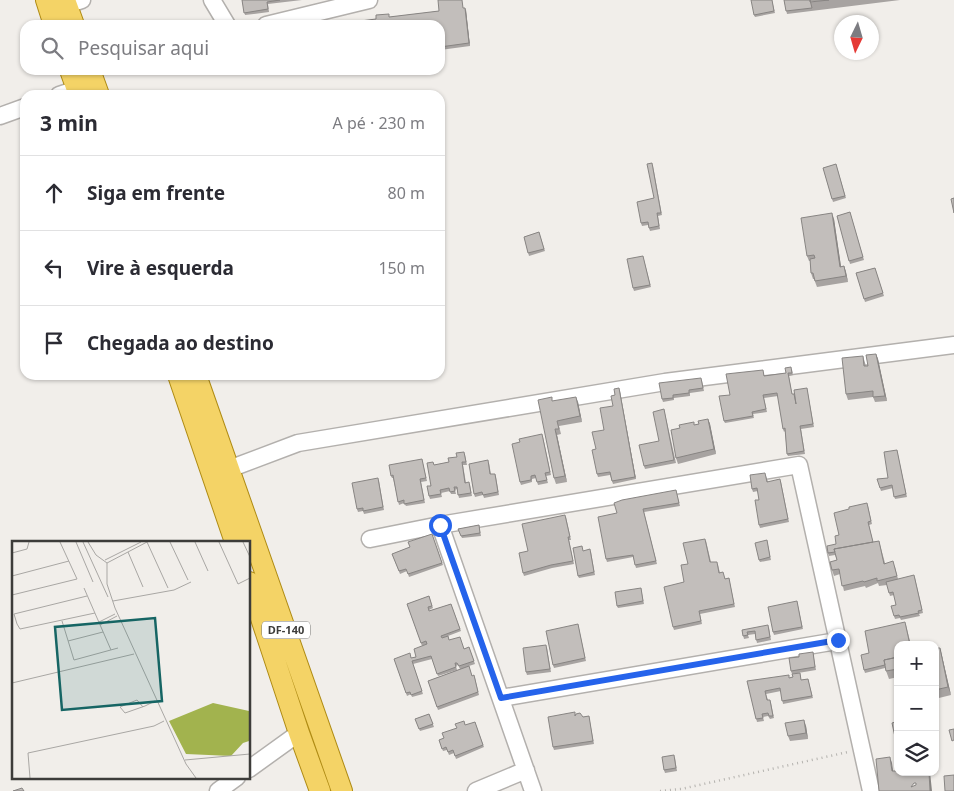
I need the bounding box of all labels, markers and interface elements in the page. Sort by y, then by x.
north arrow [834,15,879,60]
search box [20,20,445,75]
icon: search [38,34,66,62]
text: Pesquisar aqui [78,35,209,61]
text: 3 min [40,109,98,137]
text: A pé · 230 m [333,112,425,134]
icon: ahead [40,179,68,207]
text: Siga em frente [87,180,225,206]
text: 80 m [388,182,425,204]
icon: left [40,254,68,282]
text: Vire à esquerda [87,255,234,281]
text: 150 m [378,257,425,279]
icon: arrive [40,329,68,357]
text: Chegada ao destino [87,330,274,356]
route start [429,514,452,537]
inset map [12,541,250,778]
road number: DF-140 [262,622,310,638]
route end [827,629,850,652]
map controls [894,641,939,776]
button: + [894,641,939,686]
button: − [894,686,939,731]
button: layers [894,731,939,776]

